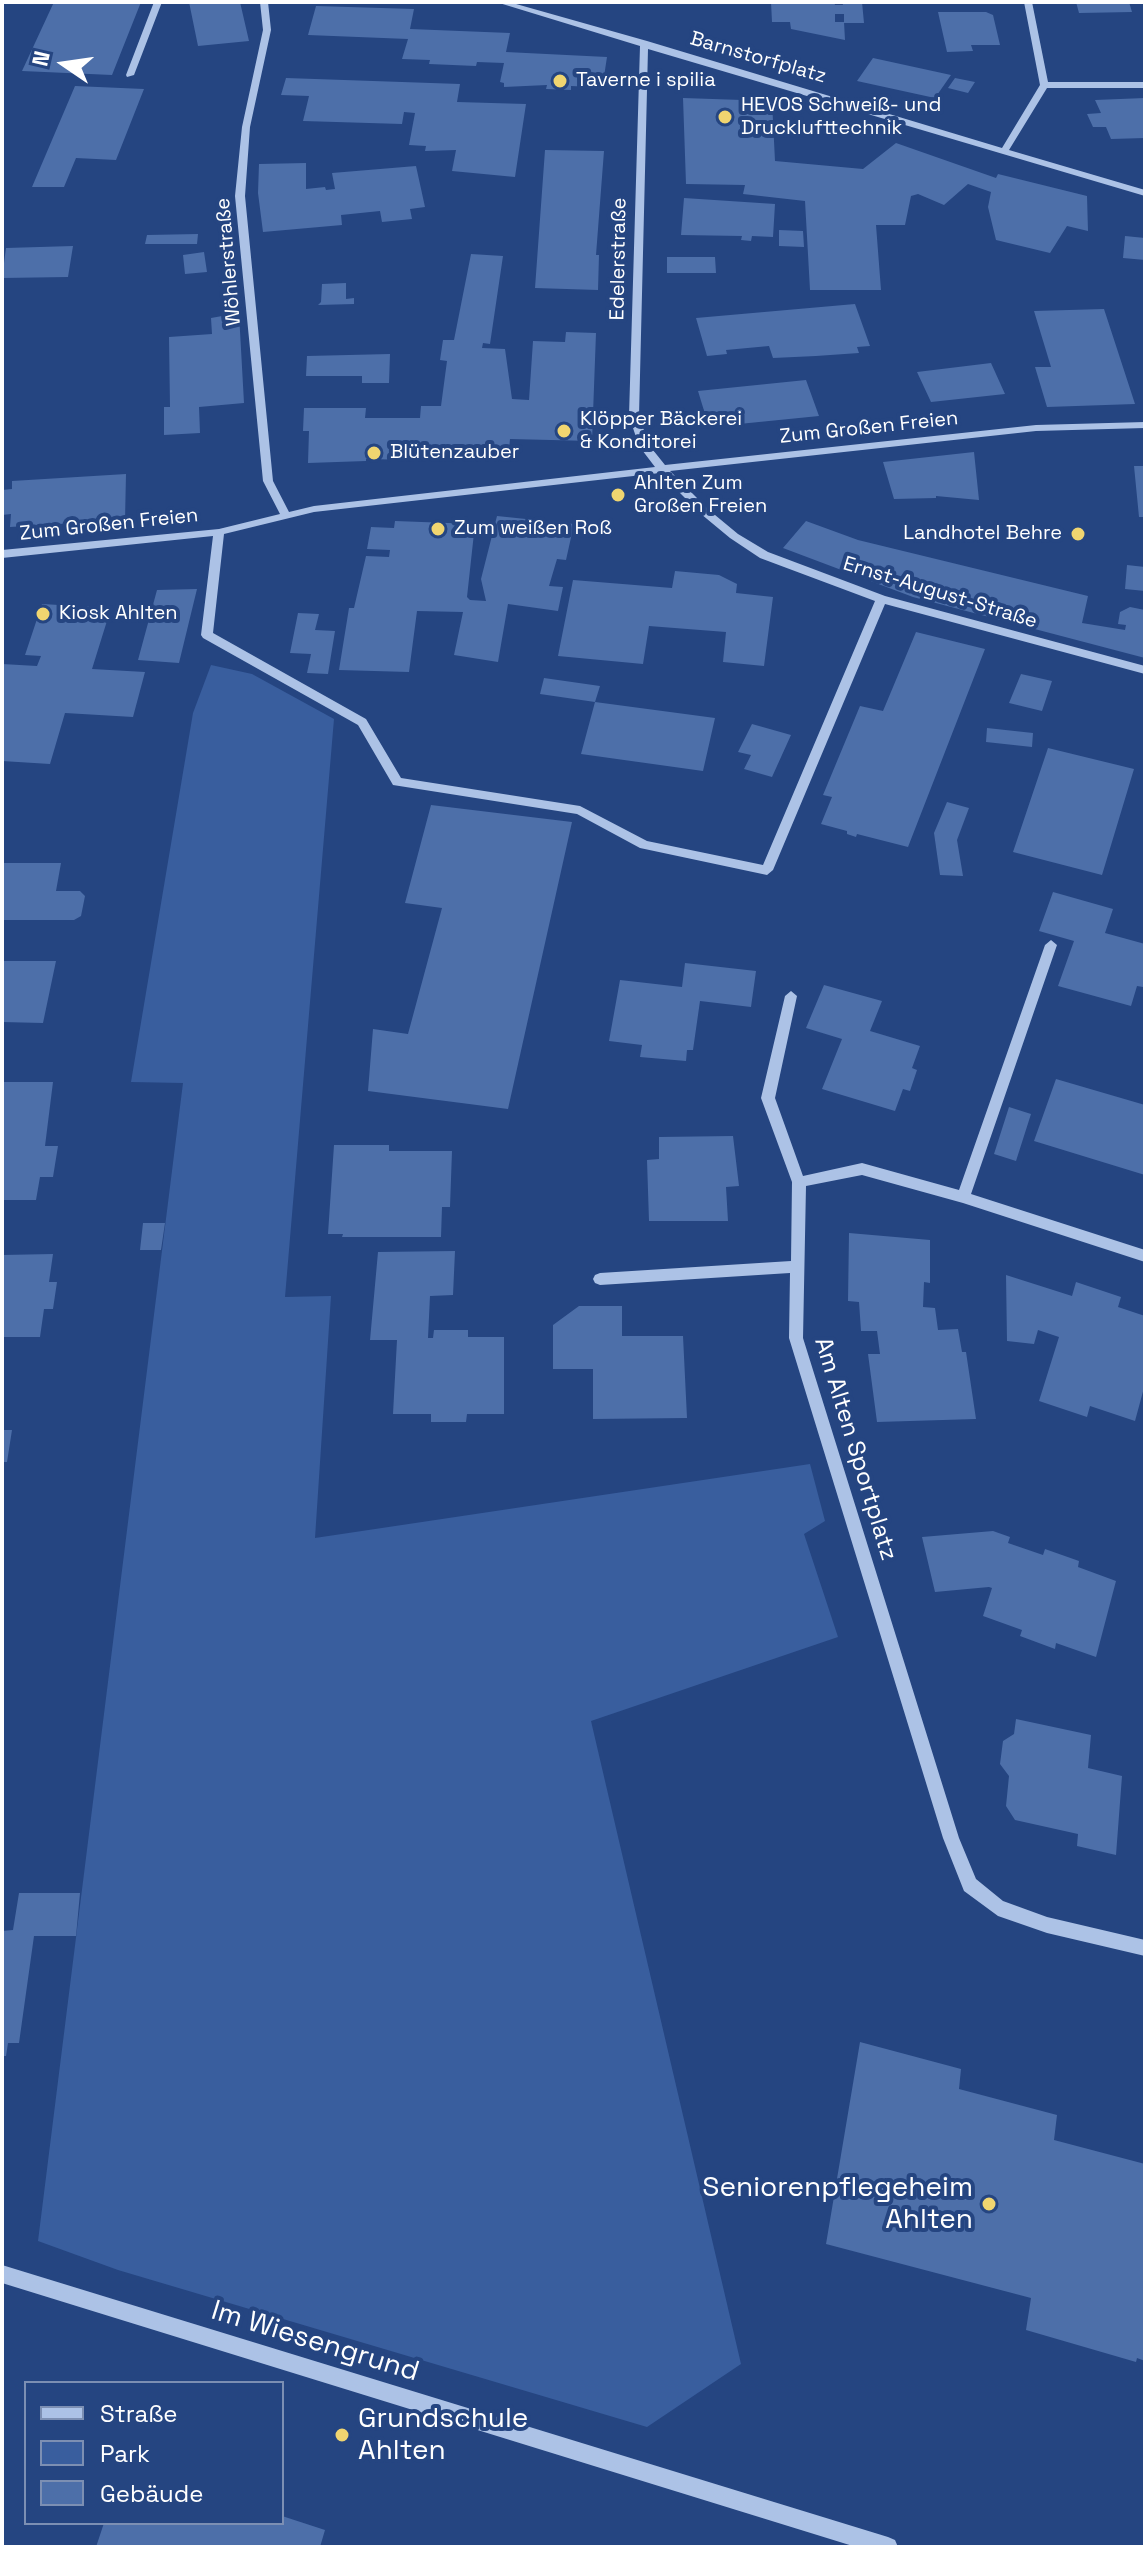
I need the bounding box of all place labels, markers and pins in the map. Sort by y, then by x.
place label: Taverne i spilia [576,69,716,93]
marker: Taverne i spilia [551,72,569,90]
place label: HEVOS Schweiß- und Drucklufttechnik [741,94,941,141]
marker: HEVOS Schweiß- und Drucklufttechnik [716,108,734,126]
place label: Klöpper Bäckerei & Konditorei [580,408,742,455]
marker: Klöpper Bäckerei & Konditorei [555,422,573,440]
place label: Blütenzauber [390,441,519,465]
marker: Blütenzauber [365,444,383,462]
place label: Ahlten Zum Großen Freien [634,472,767,519]
marker: Ahlten Zum Großen Freien [609,486,627,504]
place label: Zum weißen Roß [454,517,612,541]
marker: Zum weißen Roß [429,520,447,538]
place label: Landhotel Behre [903,522,1062,546]
marker: Landhotel Behre [1069,525,1087,543]
place label: Kiosk Ahlten [59,602,178,626]
marker: Kiosk Ahlten [34,605,52,623]
place label: Seniorenpflegeheim Ahlten [702,2171,973,2237]
marker: Seniorenpflegeheim Ahlten [980,2195,998,2213]
place label: Grundschule Ahlten [358,2402,528,2468]
marker: Grundschule Ahlten [333,2426,351,2444]

